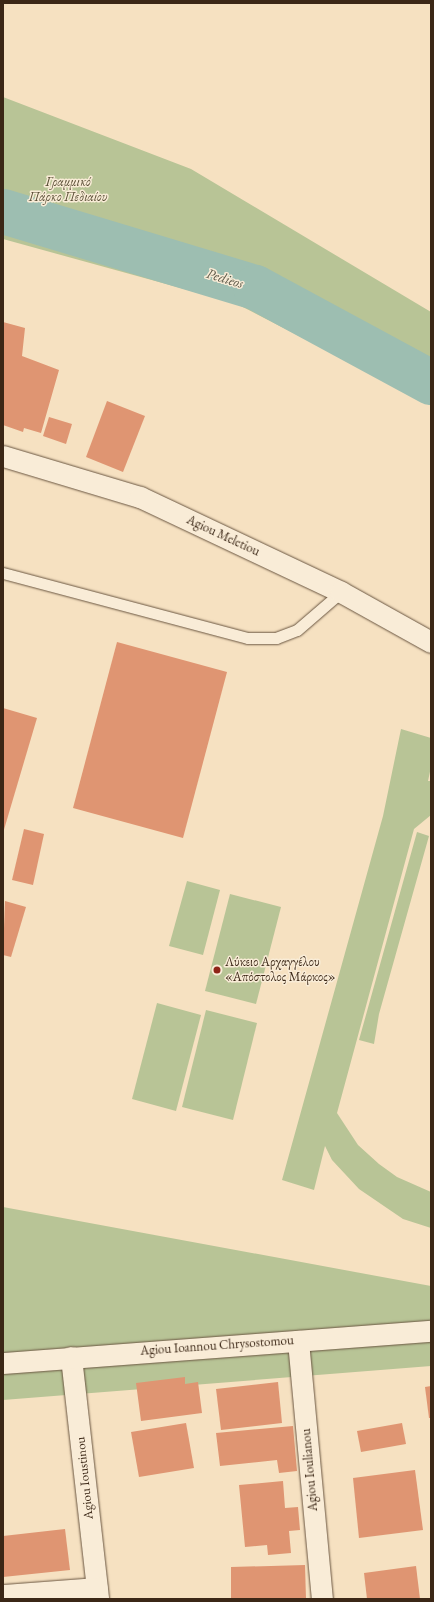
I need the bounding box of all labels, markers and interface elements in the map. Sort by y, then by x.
park label: Γραμμικό Πάρκο Πεδιαίου [29,175,107,206]
water label: Pedieos [205,264,245,292]
street label: Agiou Meletiou [184,512,262,560]
place label: Λύκειο Αρχαγγέλου «Απόστολος Μάρκος» [225,955,335,986]
marker: Λύκειο Αρχαγγέλου «Απόστολος Μάρκος» [212,965,222,975]
street label: Agiou Ioannou Chrysostomou [140,1333,294,1359]
street label: Agiou Ioulianou [299,1428,321,1512]
street label: Agiou Ioustinou [73,1436,97,1520]

